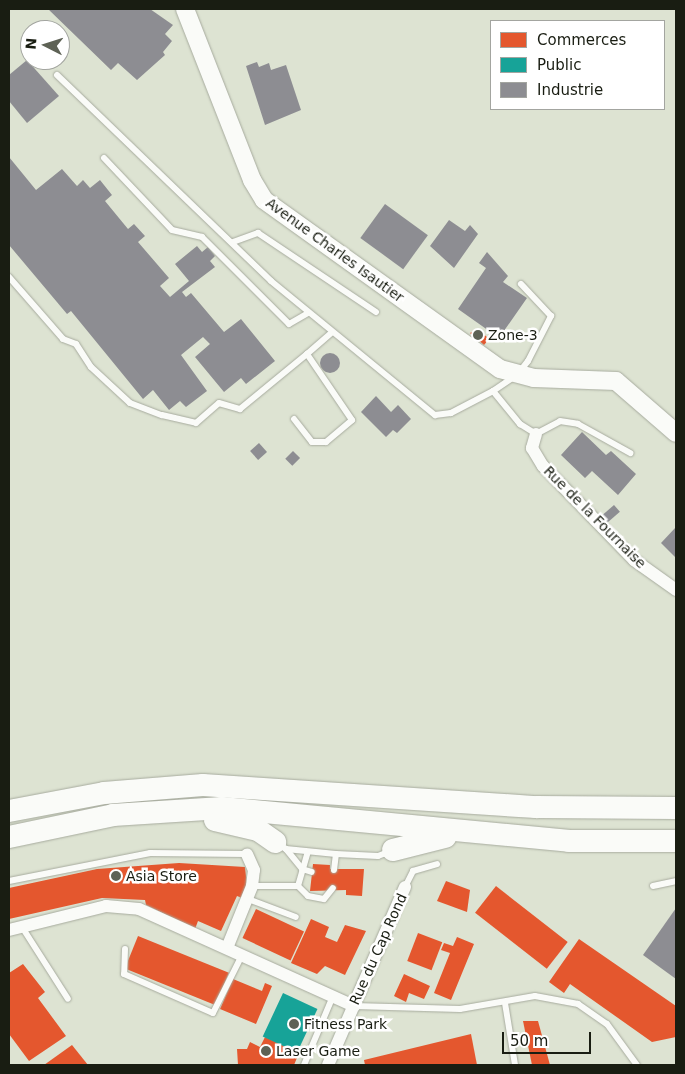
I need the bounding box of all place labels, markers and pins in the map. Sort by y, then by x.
place label: Zone-3 [488,327,538,343]
marker: Zone-3 [472,329,484,341]
place label: Asia Store [126,868,197,884]
marker: Asia Store [110,870,122,882]
place label: Fitness Park [304,1016,387,1032]
marker: Fitness Park [288,1018,300,1030]
place label: Laser Game [276,1043,360,1059]
marker: Laser Game [260,1045,272,1057]

